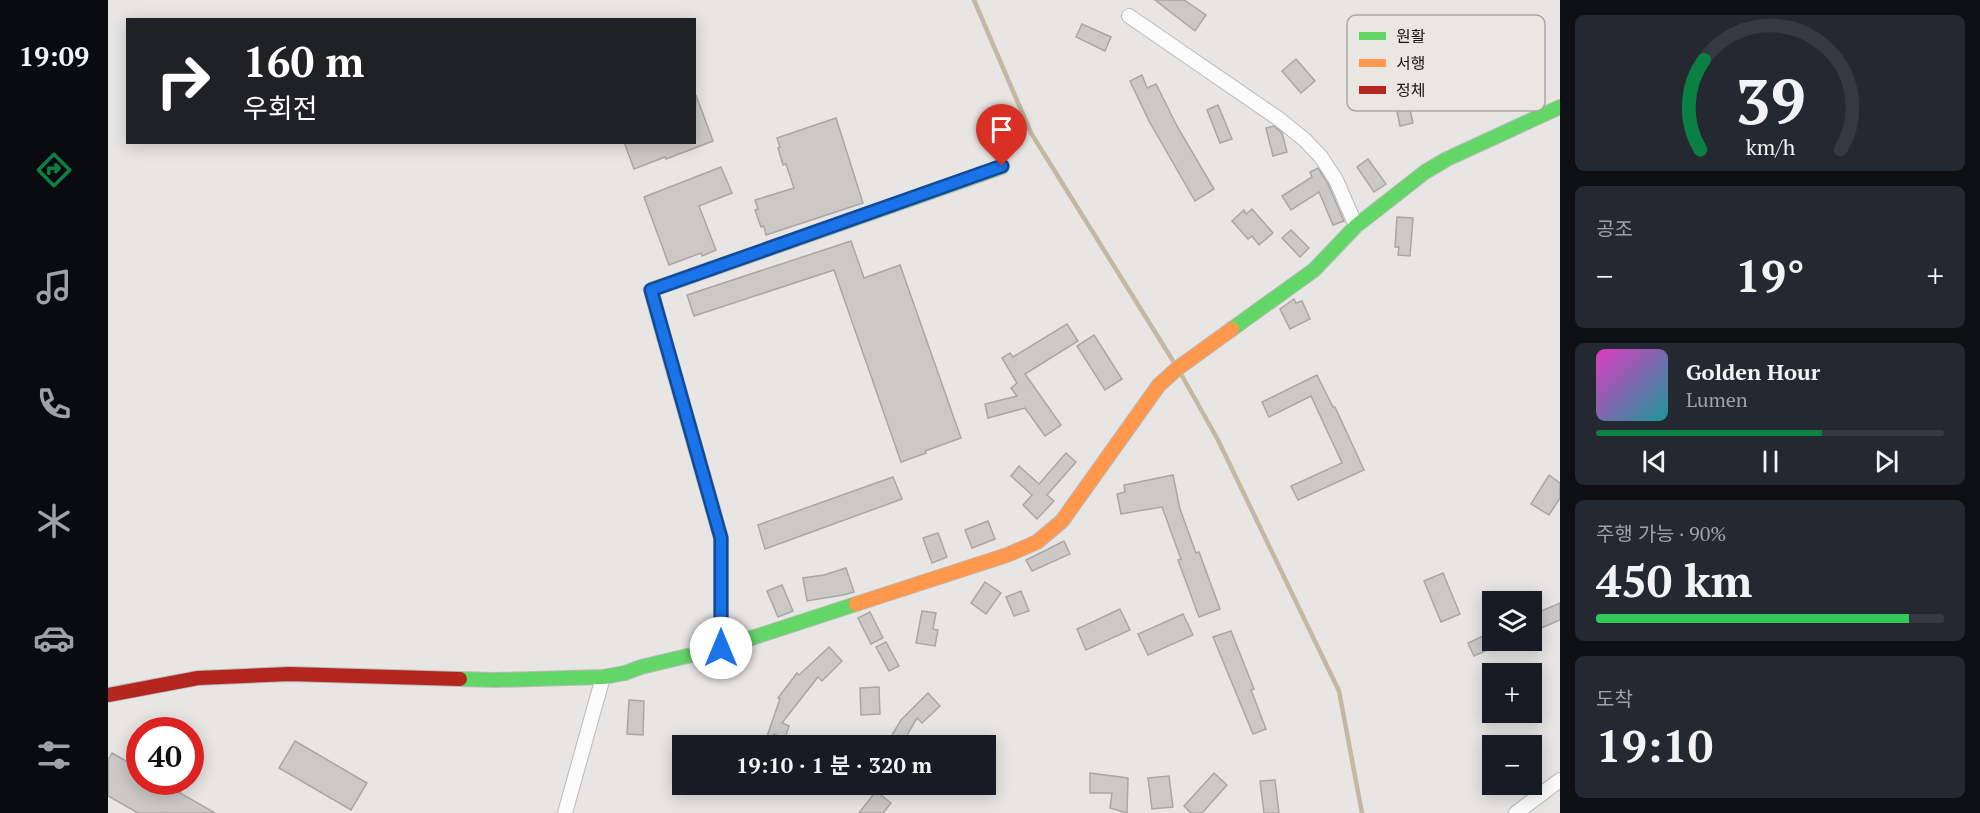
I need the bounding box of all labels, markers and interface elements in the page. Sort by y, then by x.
legend [1347,15,1545,111]
text: 원활 [1396,25,1426,47]
text: 160 m [243,33,364,89]
text: 19:09 [19,38,89,74]
icon: right [144,42,222,120]
text: 서행 [1396,52,1425,74]
text: 39 [1735,59,1805,142]
text: 정체 [1396,79,1425,101]
text: 우회전 [243,90,318,126]
pin [976,104,1027,166]
icon: arrive [985,113,1018,146]
text: km/h [1745,133,1795,161]
icon: directions [33,149,75,191]
text: 공조 [1596,215,1633,242]
text: 19° [1735,245,1805,305]
text: − [1596,254,1614,297]
text: + [1926,254,1944,297]
icon: music [33,266,75,308]
text: Golden Hour [1686,357,1820,386]
icon: phone [33,383,75,425]
text: Lumen [1686,386,1748,413]
icon: previous [1638,445,1671,478]
icon: pause [1754,445,1787,478]
icon: next [1870,445,1903,478]
icon: climate [33,500,75,542]
text: 주행 가능 · 90% [1596,520,1726,547]
text: 450 km [1596,550,1752,610]
map controls [1482,591,1542,795]
button: layers [1482,591,1542,651]
position arrow [689,616,753,680]
icon: car [33,617,75,659]
button: + [1482,663,1542,723]
text: 도착 [1596,685,1633,712]
text: 19:10 [1596,715,1713,775]
speed limit sign: 40 [126,717,204,795]
icon: filters [33,734,75,776]
button: − [1482,735,1542,795]
text: 19:10 · 1 분 · 320 m [736,750,932,779]

